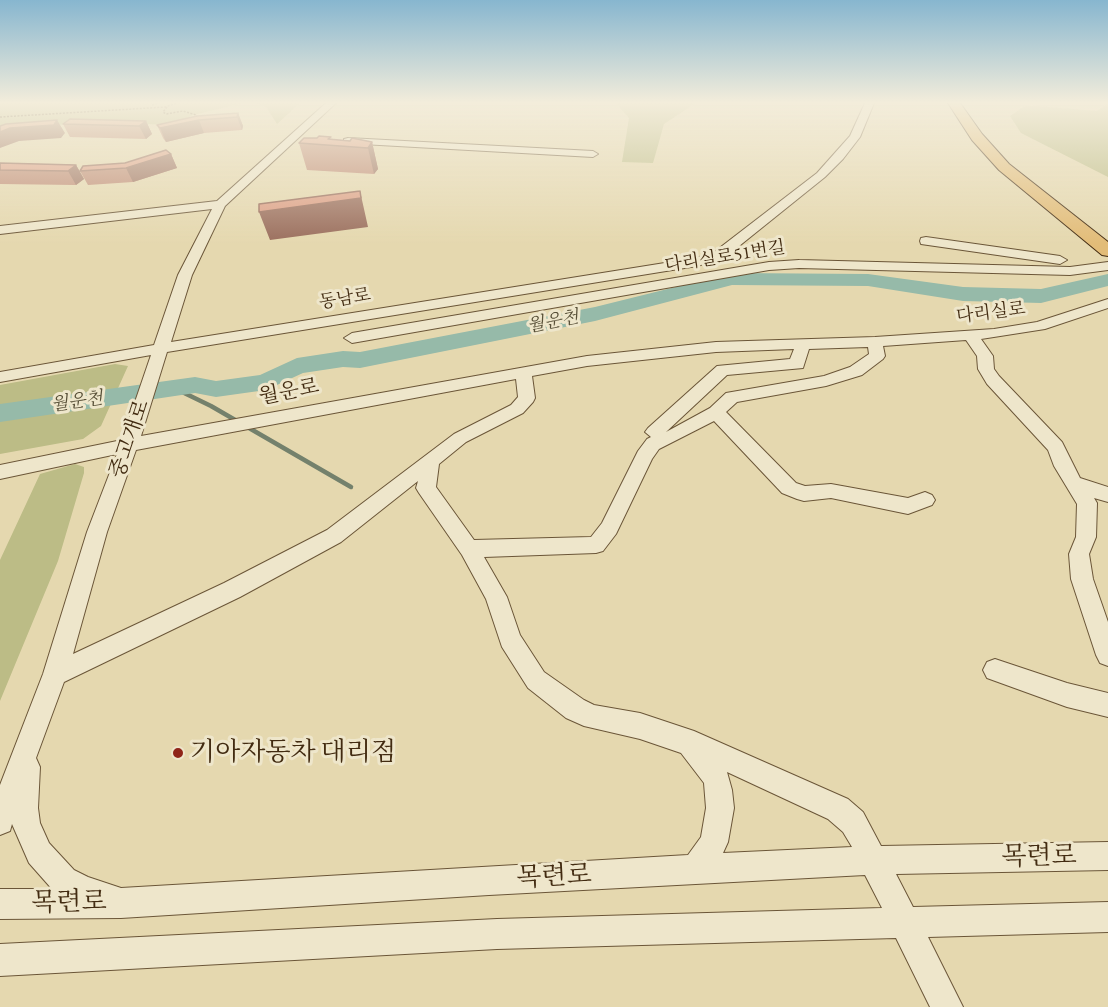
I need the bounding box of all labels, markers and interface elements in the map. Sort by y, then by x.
street label: 다리실로51번길 [663,237,787,277]
street label: 동남로 [318,284,372,314]
street label: 다리실로 [955,298,1027,328]
water label: 월운천 [525,306,581,338]
street label: 월운로 [257,374,321,410]
water label: 월운천 [50,388,104,416]
street label: 중고개로 [105,397,155,481]
place label: 기아자동차 대리점 [190,737,396,769]
marker: 기아자동차 대리점 [171,746,185,760]
street label: 목련로 [1001,841,1077,873]
street label: 목련로 [516,859,592,895]
street label: 목련로 [31,887,107,919]

